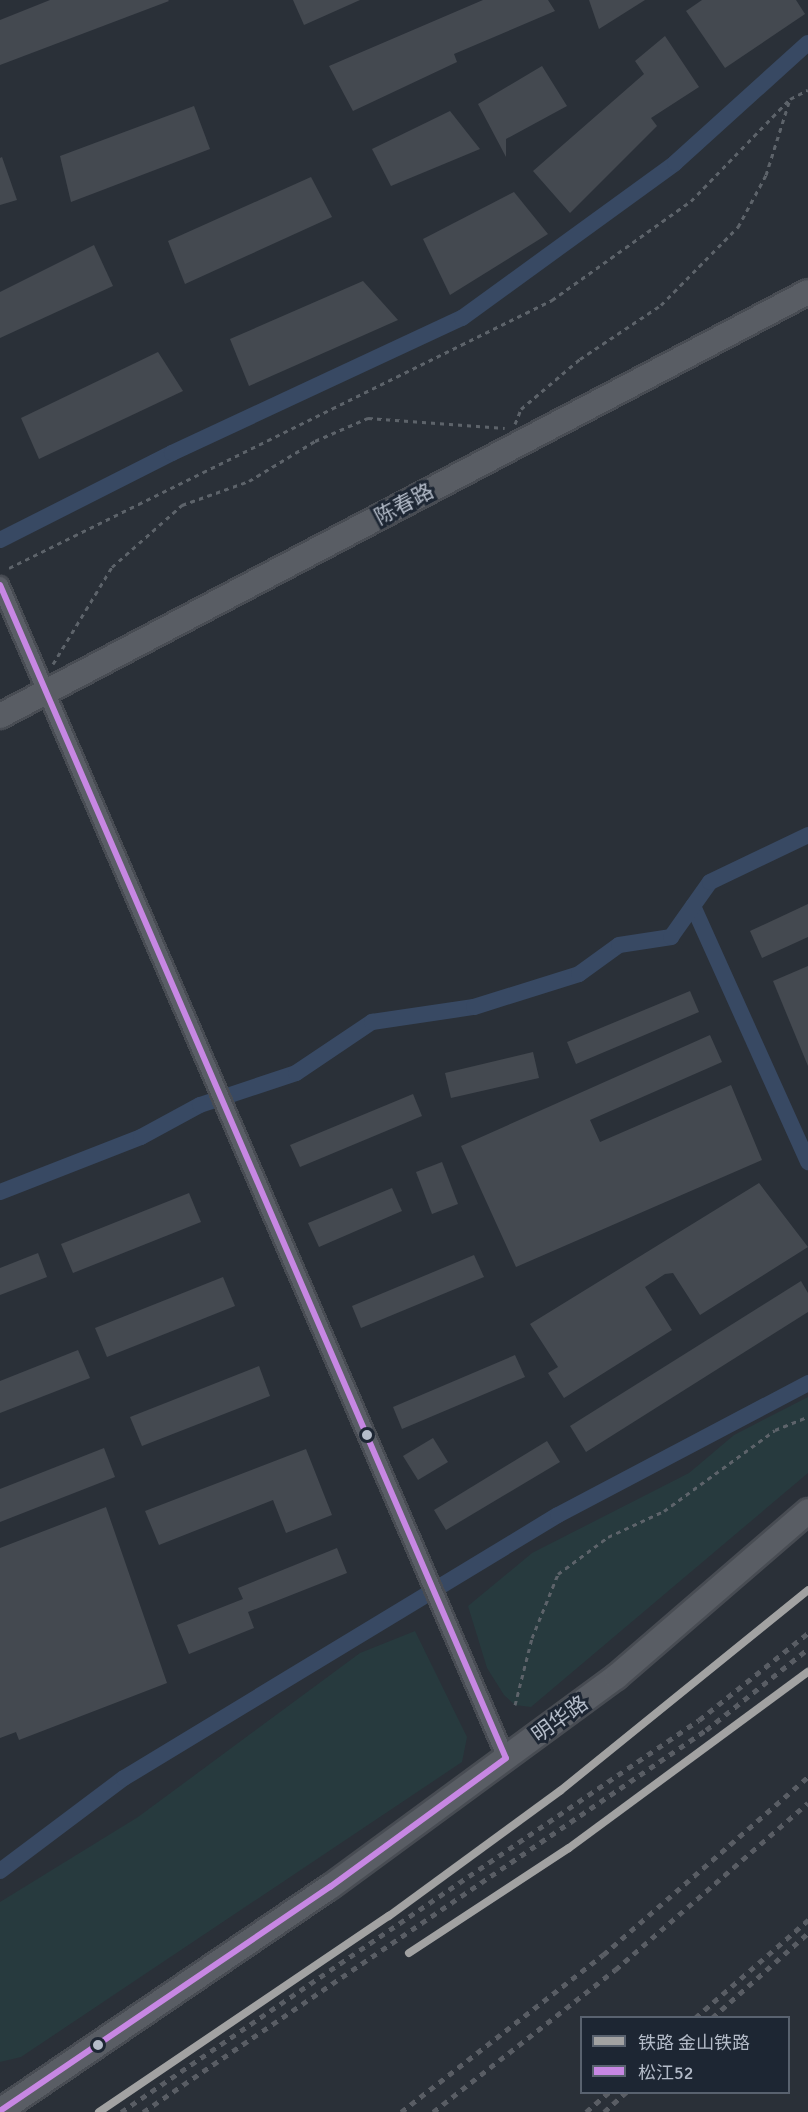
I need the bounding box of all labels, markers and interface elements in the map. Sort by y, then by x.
street label: 陈春路 [370,478,438,530]
unlabelled marker [361,1429,373,1441]
street label: 明华路 [527,1690,593,1748]
legend [580,2016,790,2094]
text: 铁路 金山铁路 [638,2032,750,2054]
unlabelled marker [92,2039,104,2051]
text: 松江52 [638,2062,693,2084]

